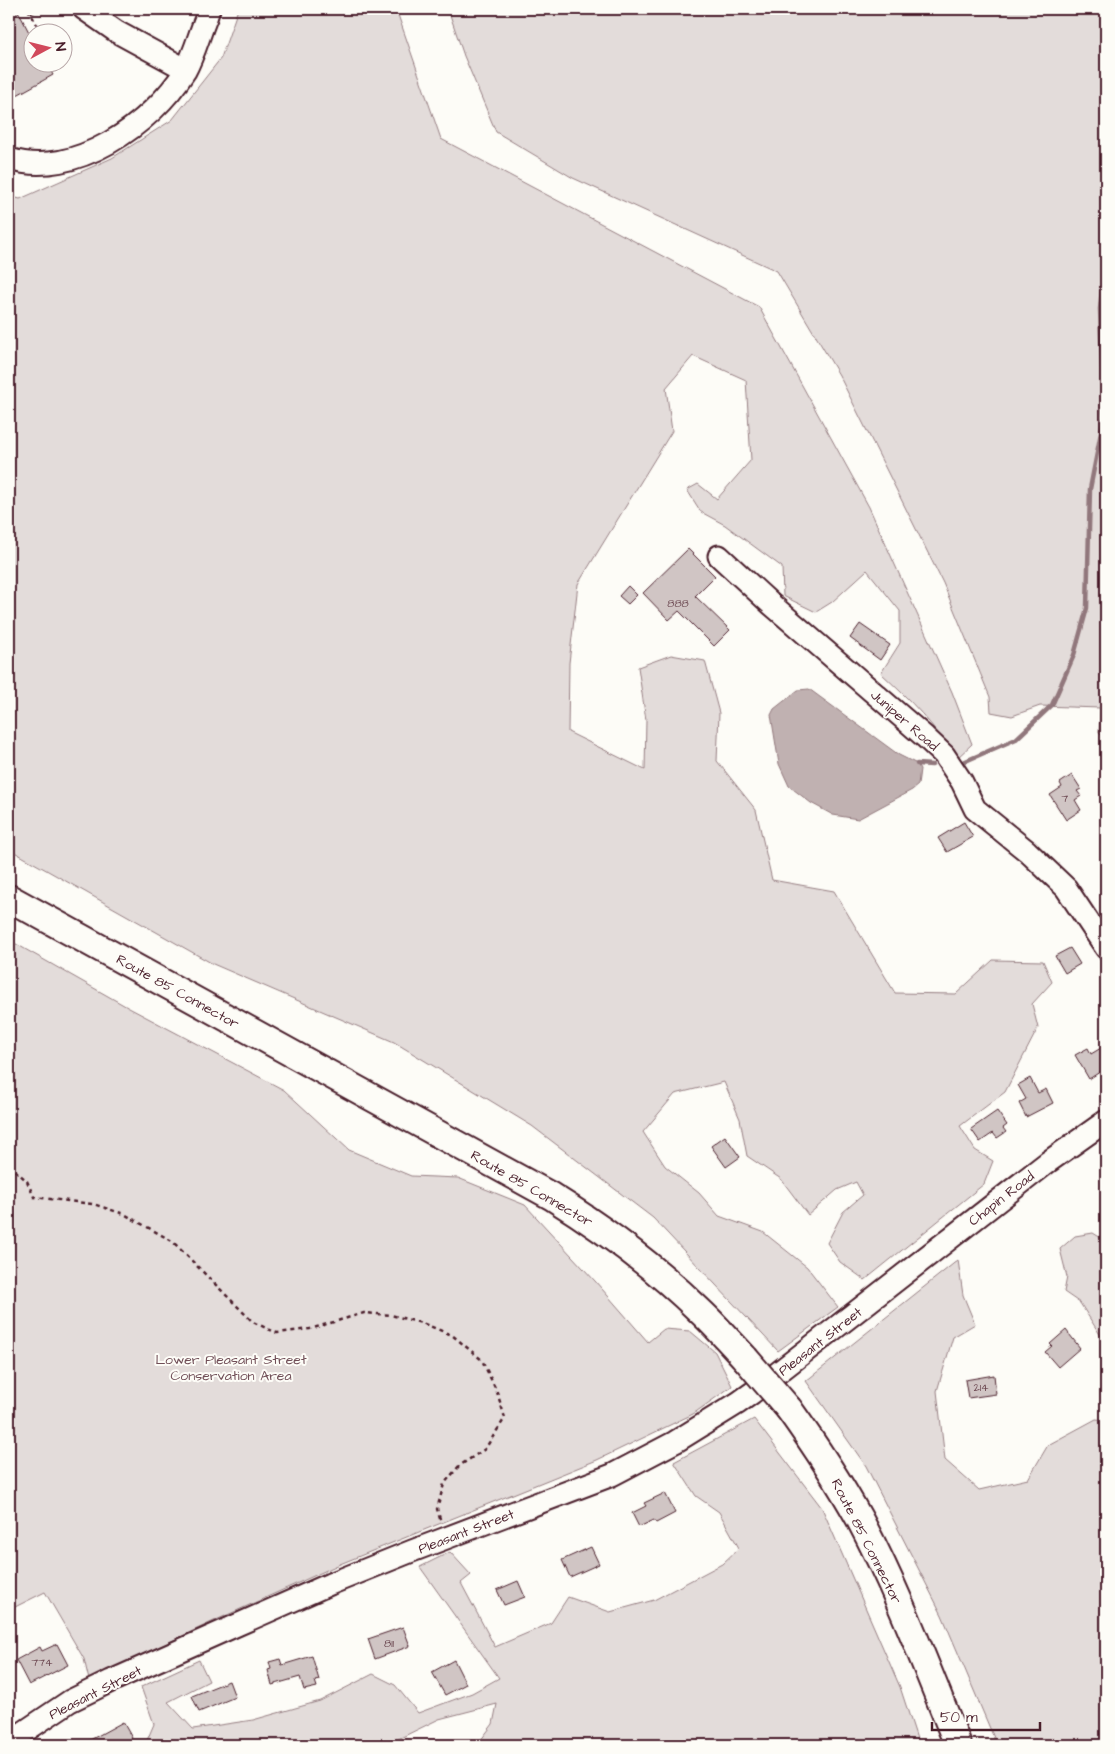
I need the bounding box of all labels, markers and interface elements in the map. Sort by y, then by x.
north arrow [22,22,72,72]
text: N [49,41,70,52]
house number: 888 [667,596,689,611]
street label: Juniper Road [866,685,943,756]
house number: 7 [1062,791,1069,806]
street label: Route 85 Connector [112,950,243,1034]
street label: Route 85 Connector [467,1146,596,1232]
street label: Chapin Road [964,1167,1039,1231]
street label: Pleasant Street [774,1302,867,1381]
park label: Lower Pleasant Street Conservation Area [155,1350,307,1386]
house number: 214 [973,1380,989,1395]
street label: Route 85 Connector [826,1475,906,1608]
street label: Pleasant Street [415,1504,518,1559]
house number: 811 [384,1636,395,1651]
house number: 774 [31,1655,53,1670]
street label: Pleasant Street [46,1661,145,1725]
scale bar [932,1699,1040,1731]
text: 50 m [940,1707,978,1728]

